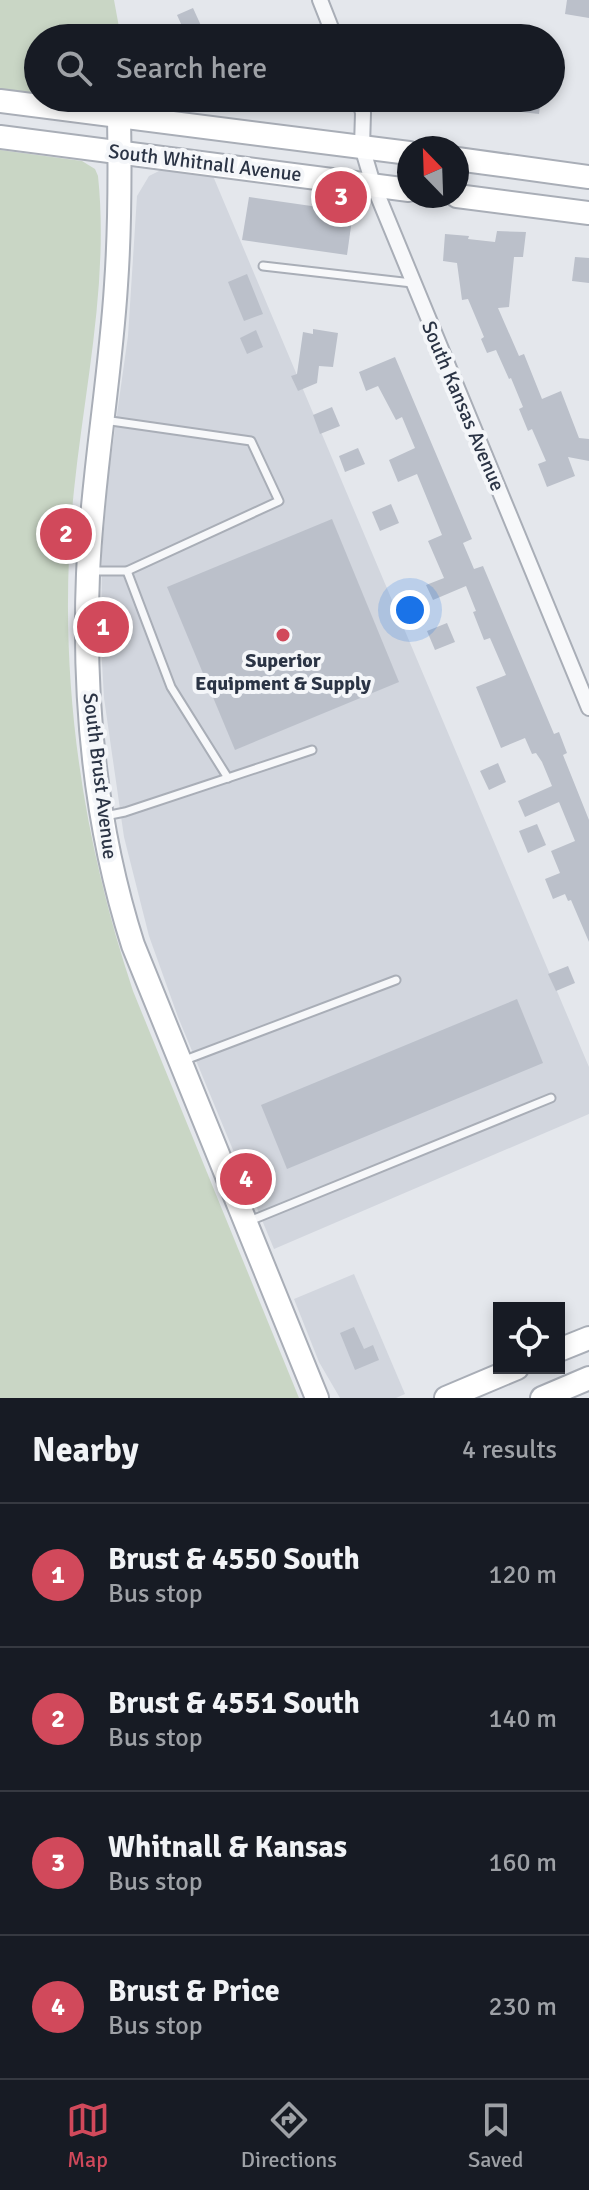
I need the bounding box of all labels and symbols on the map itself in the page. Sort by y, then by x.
north arrow [397,136,469,208]
street label: South Whitnall Avenue [107,139,303,187]
pin: 3 [315,167,367,227]
street label: South Kansas Avenue [416,317,510,495]
pin: 2 [40,504,92,564]
your location [390,590,430,630]
pin: 1 [77,597,129,657]
marker: Superior Equipment & Supply [274,626,292,644]
place label: Superior Equipment & Supply [195,648,371,696]
street label: South Brust Avenue [77,691,123,861]
pin: 4 [220,1149,272,1209]

